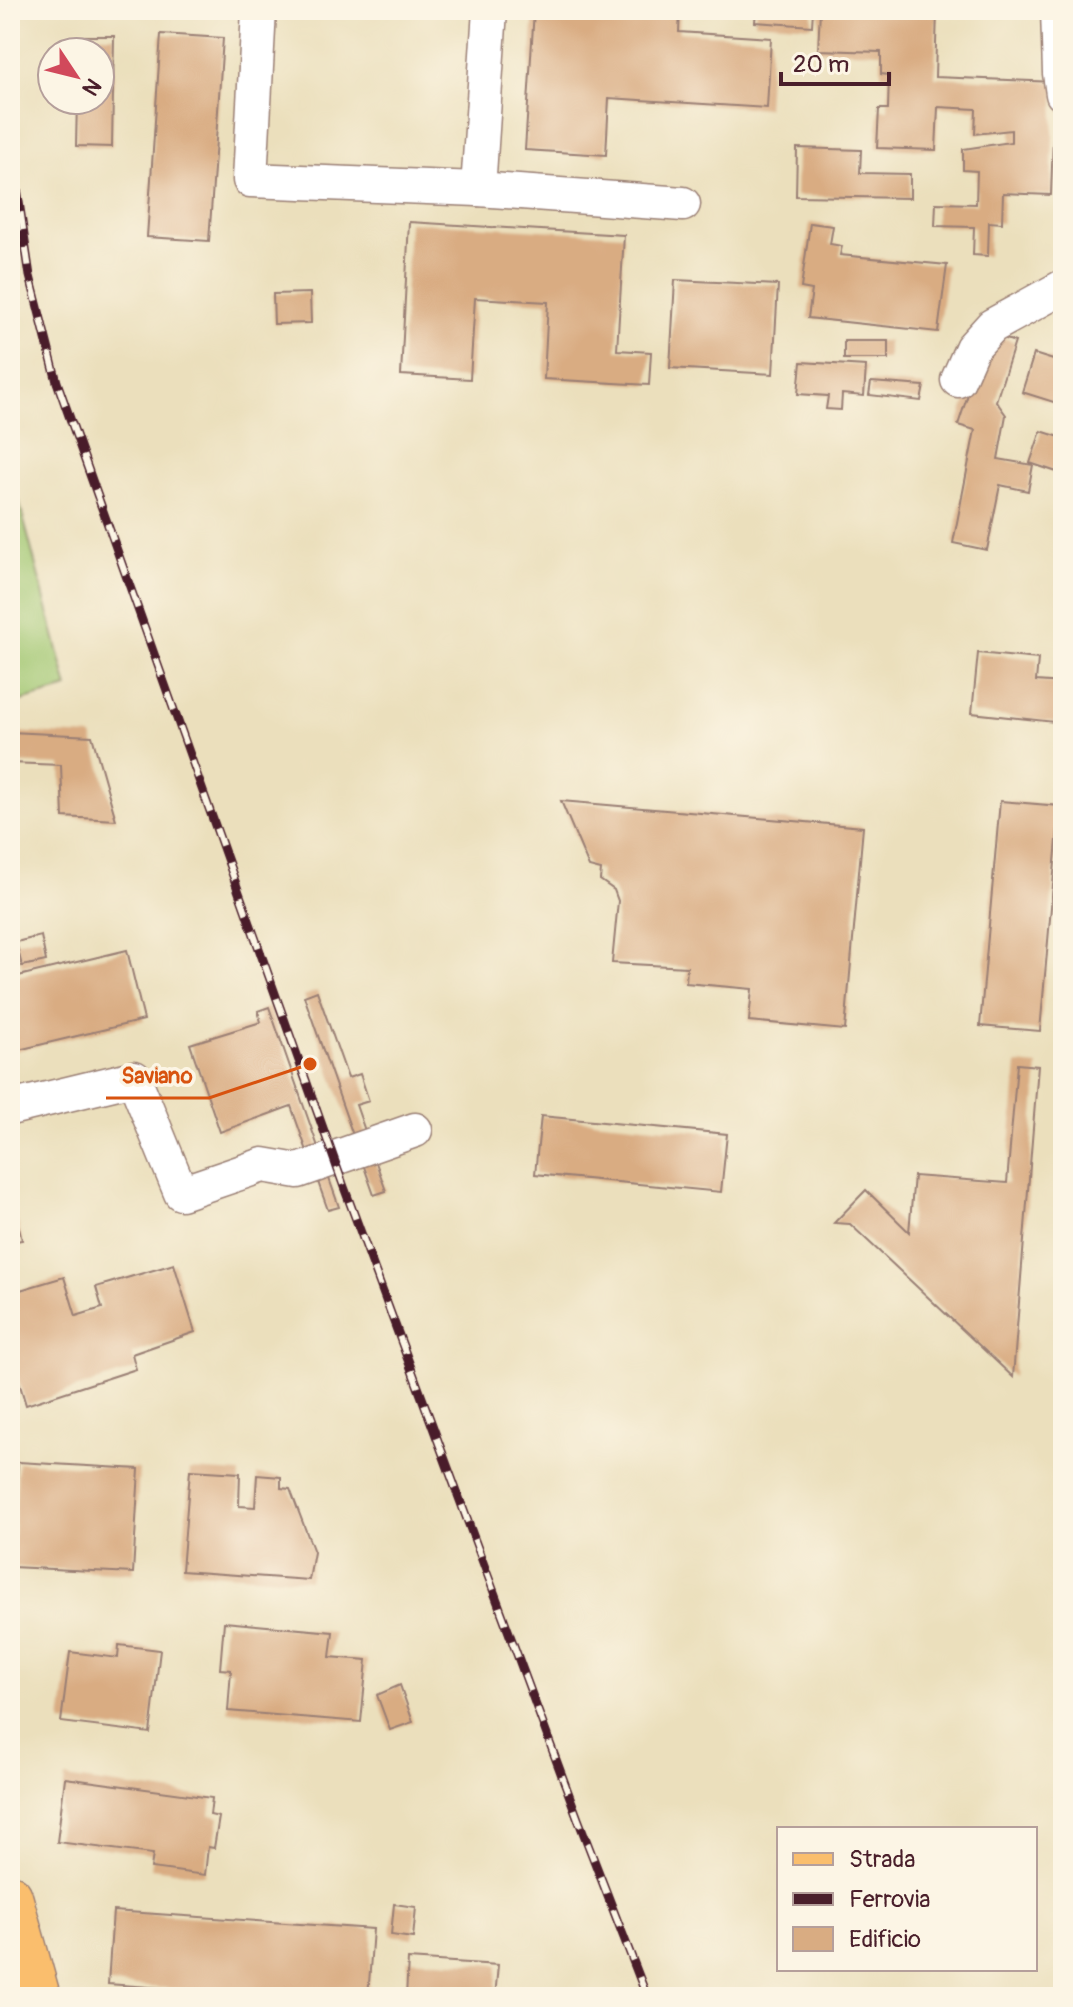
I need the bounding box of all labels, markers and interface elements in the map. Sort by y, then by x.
north arrow [36,36,116,116]
scale bar [781,36,889,86]
text: 20 m [793,50,849,79]
text: N [76,73,107,101]
callout: Saviano [106,1052,209,1098]
text: Saviano [121,1062,193,1090]
legend [777,1827,1037,1971]
text: Strada [849,1845,915,1874]
text: Ferrovia [849,1885,930,1914]
text: Edificio [849,1925,921,1954]

